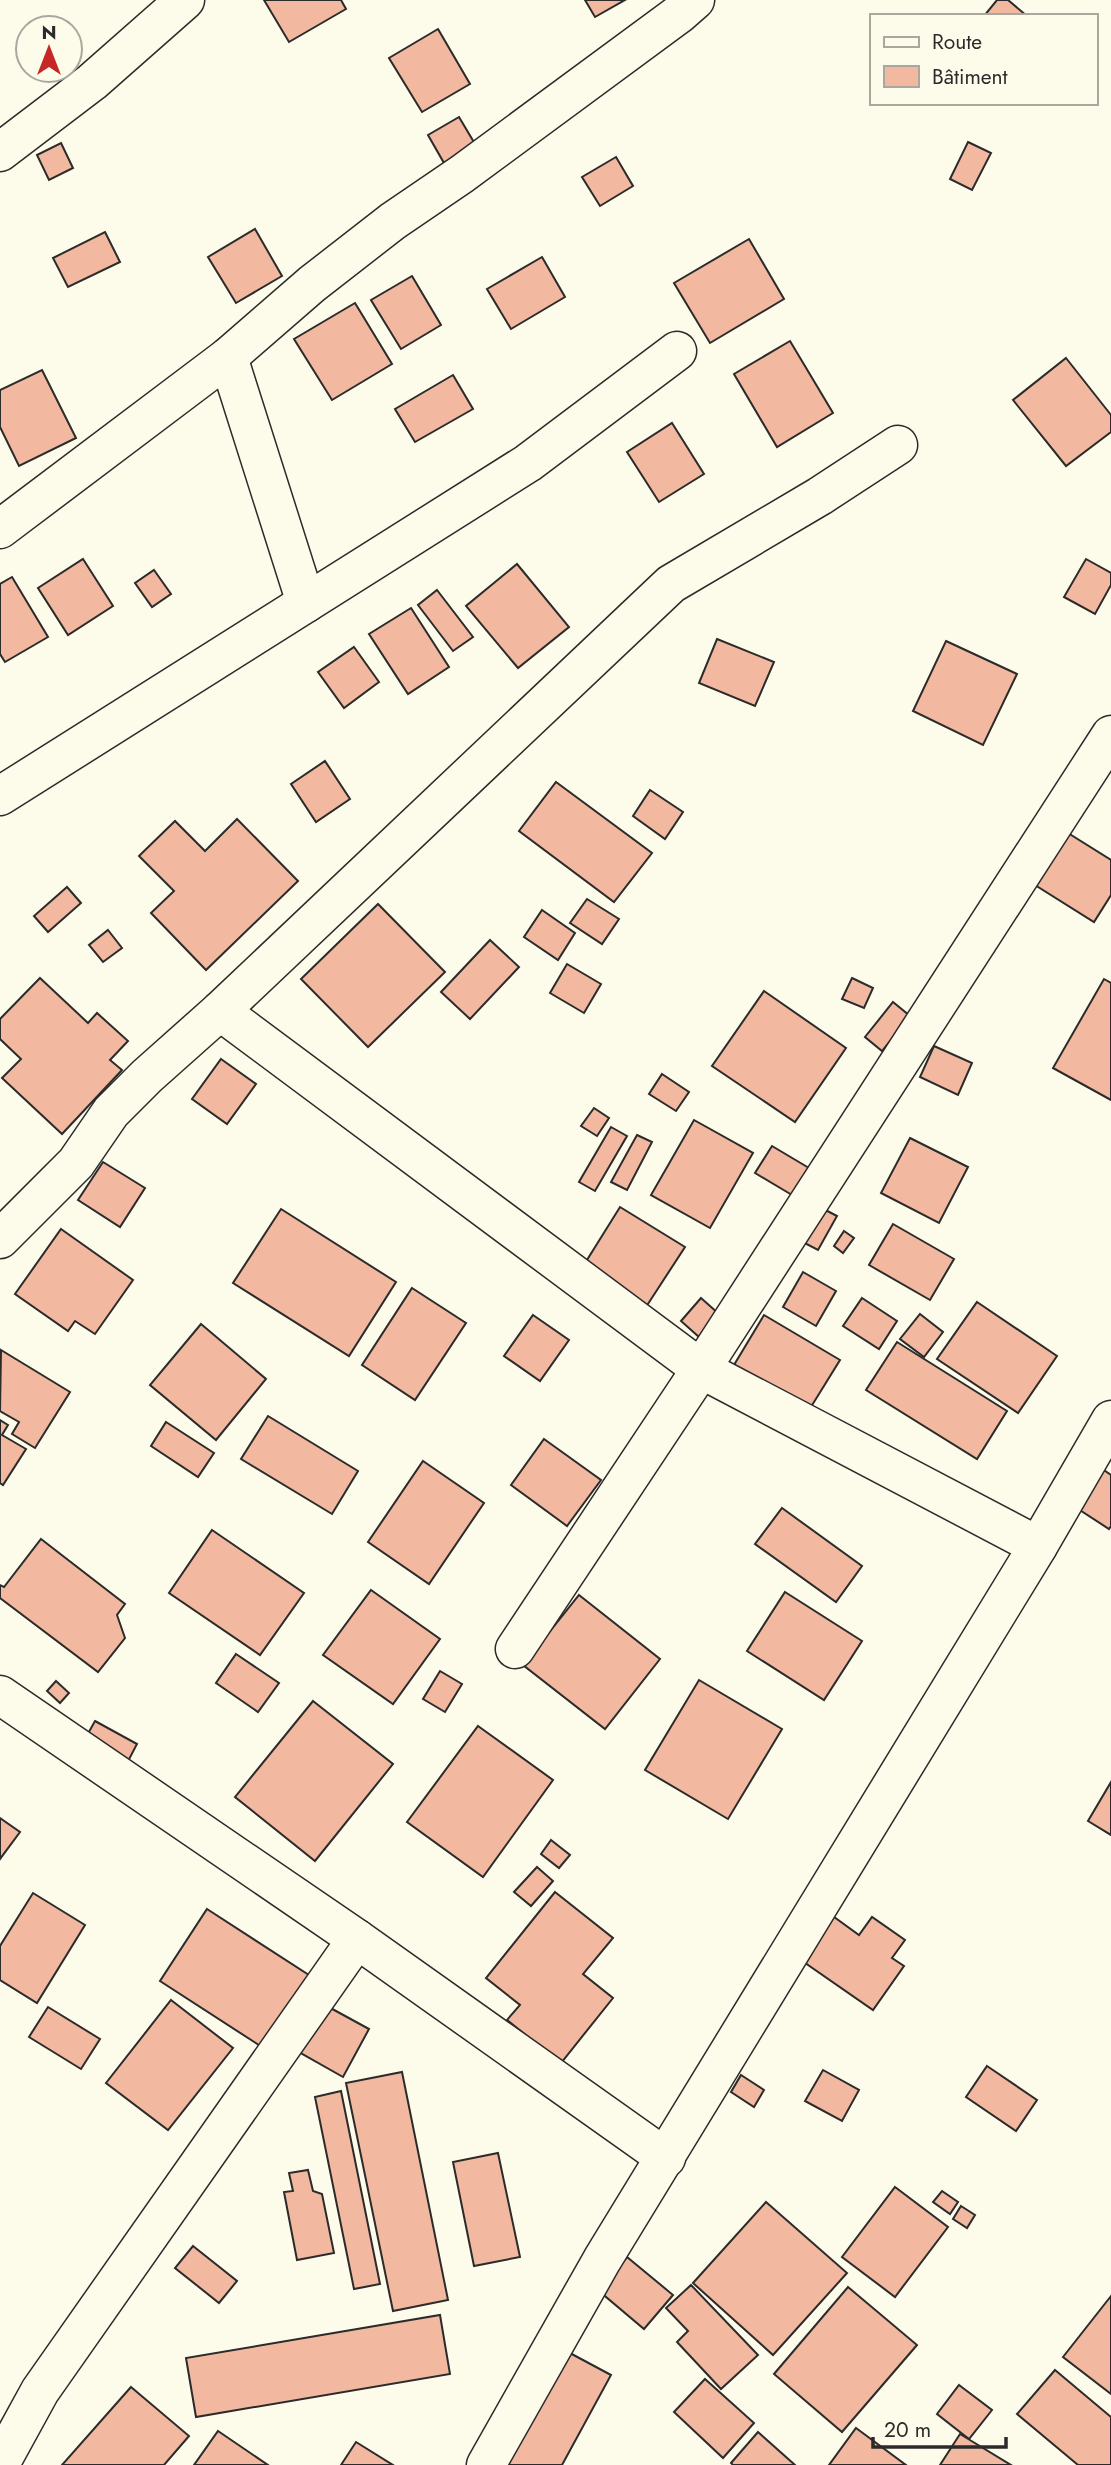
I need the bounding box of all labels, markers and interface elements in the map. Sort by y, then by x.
north arrow [14,14,84,84]
legend [870,14,1097,105]
text: N [41,19,57,46]
text: Route [932,27,982,57]
text: Bâtiment [932,62,1008,92]
scale bar [873,2406,1006,2450]
text: 20 m [884,2415,931,2445]

